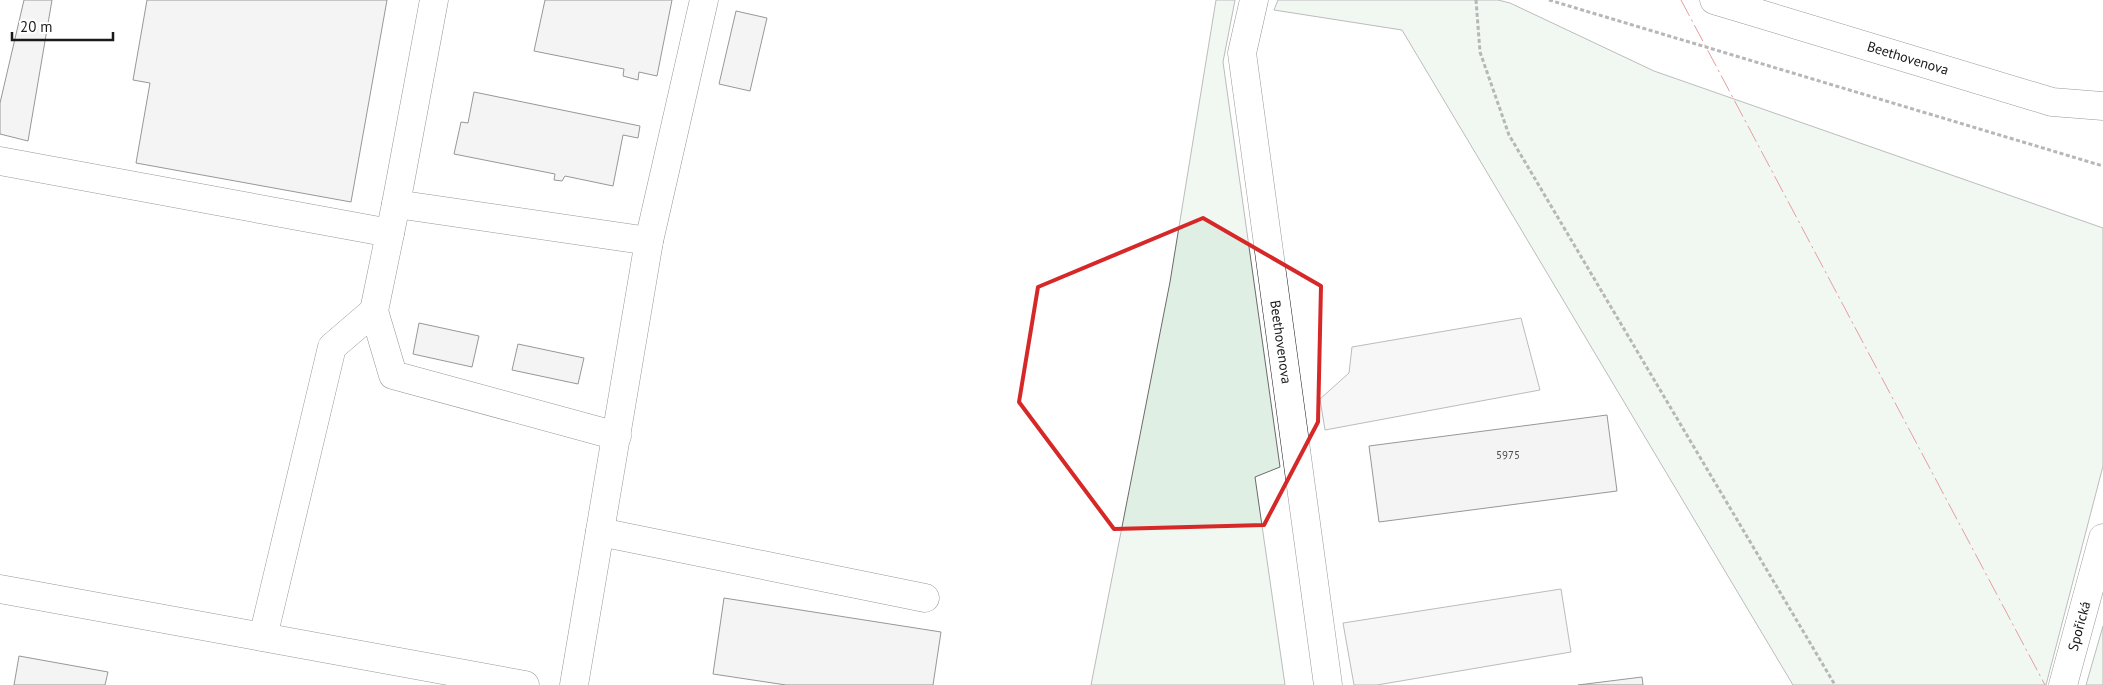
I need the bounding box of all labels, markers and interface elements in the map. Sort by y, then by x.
scale bar [12,10,114,42]
text: 20 m [20,17,53,36]
street label: Beethovenova [1865,37,1951,79]
street label: Beethovenova [1266,299,1296,385]
house number: 5975 [1496,448,1520,462]
street label: Spořická [2064,599,2094,653]

